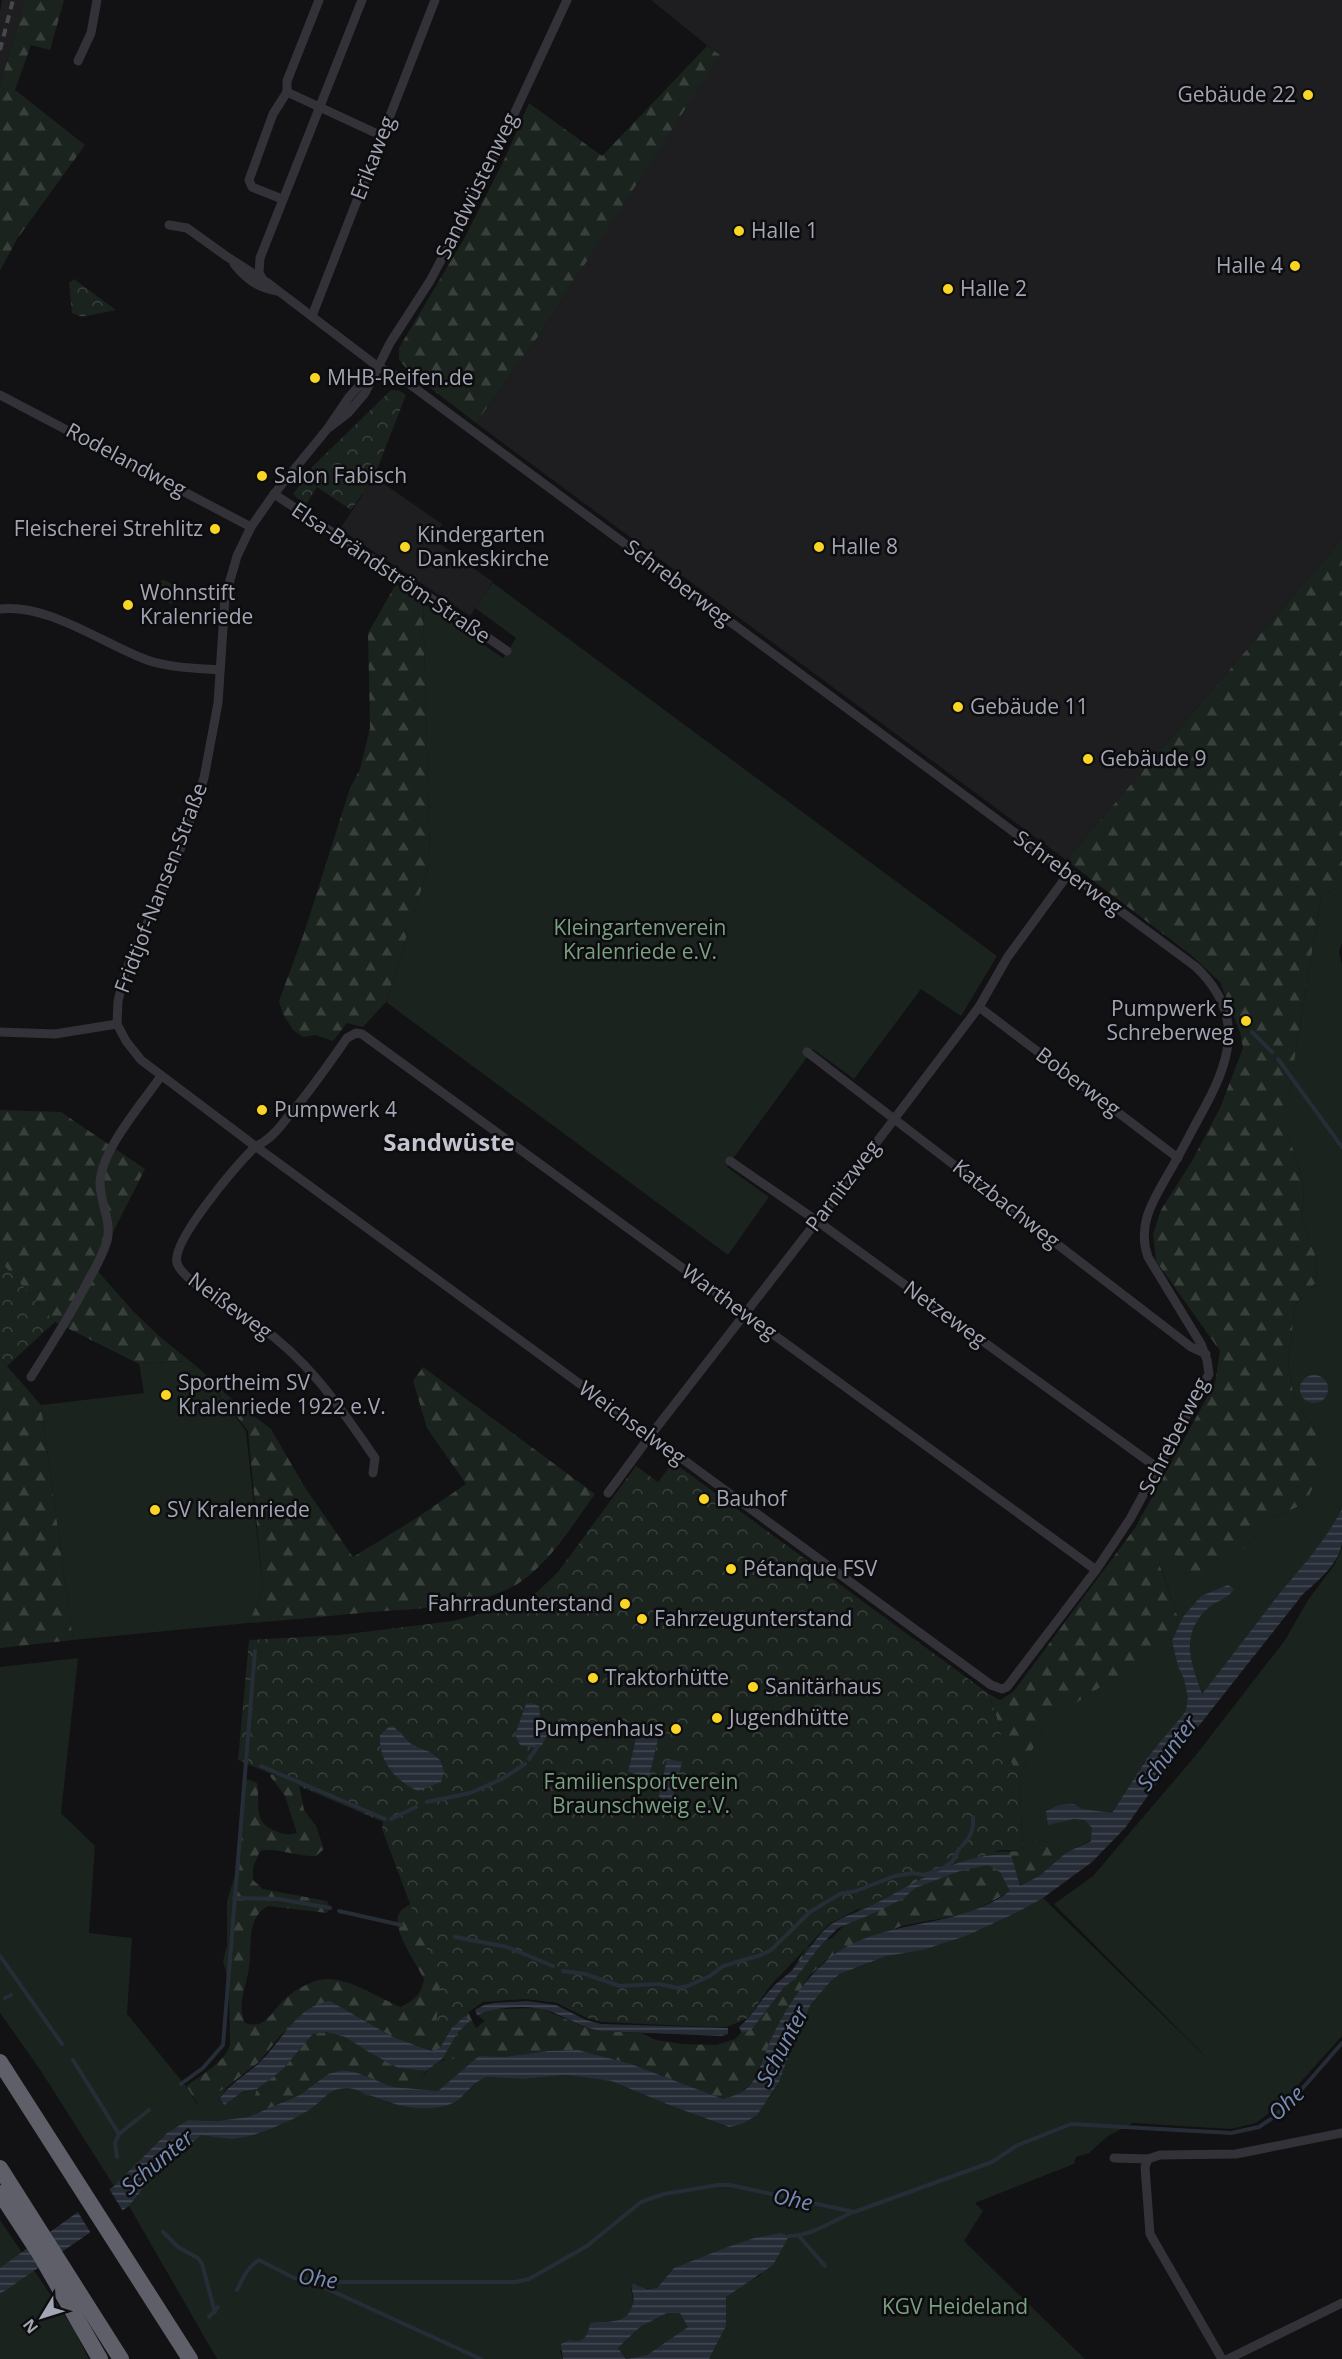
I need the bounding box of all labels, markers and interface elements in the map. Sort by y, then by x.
place label: Gebäude 22 [1177,80,1296,108]
marker: Gebäude 22 [1301,88,1315,102]
street label: Sandwüstenweg [429,108,524,263]
street label: Erikaweg [343,112,401,204]
place label: Halle 1 [751,216,818,244]
marker: Halle 1 [732,224,746,238]
place label: Halle 4 [1216,251,1283,279]
marker: Halle 4 [1288,259,1302,273]
place label: Halle 2 [960,274,1027,302]
marker: Halle 2 [941,282,955,296]
place label: MHB-Reifen.de [327,363,474,391]
marker: MHB-Reifen.de [308,371,322,385]
street label: Rodelandweg [61,416,191,503]
place label: Salon Fabisch [274,461,407,489]
marker: Salon Fabisch [255,469,269,483]
street label: Elsa-Brändström-Straße [287,495,496,649]
place label: Fleischerei Strehlitz [14,514,203,542]
place label: Kindergarten Dankeskirche [417,520,549,572]
marker: Fleischerei Strehlitz [208,522,222,536]
place label: Halle 8 [831,532,898,560]
street label: Schreberweg [619,533,738,632]
marker: Kindergarten Dankeskirche [398,540,412,554]
marker: Halle 8 [812,540,826,554]
place label: Wohnstift Kralenriede [140,578,253,630]
marker: Wohnstift Kralenriede [121,598,135,612]
place label: Gebäude 11 [970,692,1089,720]
marker: Gebäude 11 [951,700,965,714]
place label: Gebäude 9 [1100,744,1207,772]
marker: Gebäude 9 [1081,752,1095,766]
street label: Fridtjof-Nansen-Straße [107,779,213,997]
street label: Schreberweg [1009,823,1128,921]
park label: Kleingartenverein Kralenriede e.V. [554,913,726,965]
place label: Pumpwerk 5 Schreberweg [1106,994,1234,1046]
marker: Pumpwerk 5 Schreberweg [1239,1014,1253,1028]
street label: Boberweg [1031,1040,1127,1122]
place label: Pumpwerk 4 [274,1095,397,1123]
marker: Pumpwerk 4 [255,1103,269,1117]
district label: Sandwüste [383,1125,515,1158]
street label: Parnitzweg [799,1134,886,1237]
street label: Katzbachweg [947,1153,1066,1254]
street label: Wartheweg [676,1257,783,1345]
street label: Neißeweg [183,1265,278,1345]
street label: Netzeweg [898,1274,993,1353]
place label: Sportheim SV Kralenriede 1922 e.V. [178,1368,386,1420]
street label: Schreberweg [1132,1372,1215,1499]
street label: Weichselweg [573,1374,692,1471]
marker: Sportheim SV Kralenriede 1922 e.V. [159,1388,173,1402]
place label: Bauhof [716,1484,789,1512]
marker: Bauhof [697,1492,711,1506]
place label: SV Kralenriede [167,1495,310,1523]
marker: SV Kralenriede [148,1503,162,1517]
place label: Pétanque FSV [743,1554,878,1582]
marker: Pétanque FSV [724,1562,738,1576]
place label: Fahrradunterstand [427,1589,613,1617]
marker: Fahrradunterstand [618,1597,632,1611]
place label: Fahrzeugunterstand [654,1604,852,1632]
marker: Fahrzeugunterstand [635,1612,649,1626]
place label: Traktorhütte [605,1663,729,1691]
marker: Traktorhütte [586,1671,600,1685]
place label: Sanitärhaus [765,1672,882,1700]
marker: Sanitärhaus [746,1680,760,1694]
place label: Jugendhütte [727,1703,849,1731]
water label: Schunter [1129,1708,1204,1796]
marker: Jugendhütte [710,1711,724,1725]
place label: Pumpenhaus [534,1714,664,1742]
marker: Pumpenhaus [669,1722,683,1736]
park label: Familiensportverein Braunschweig e.V. [544,1767,738,1819]
water label: Schunter [748,1999,815,2091]
water label: Ohe [1261,2078,1310,2127]
water label: Schunter [114,2121,200,2200]
water label: Ohe [771,2179,816,2217]
water label: Ohe [296,2259,340,2295]
north arrow [12,2287,72,2347]
park label: KGV Heideland [882,2292,1028,2320]
text: N [18,2314,43,2338]

